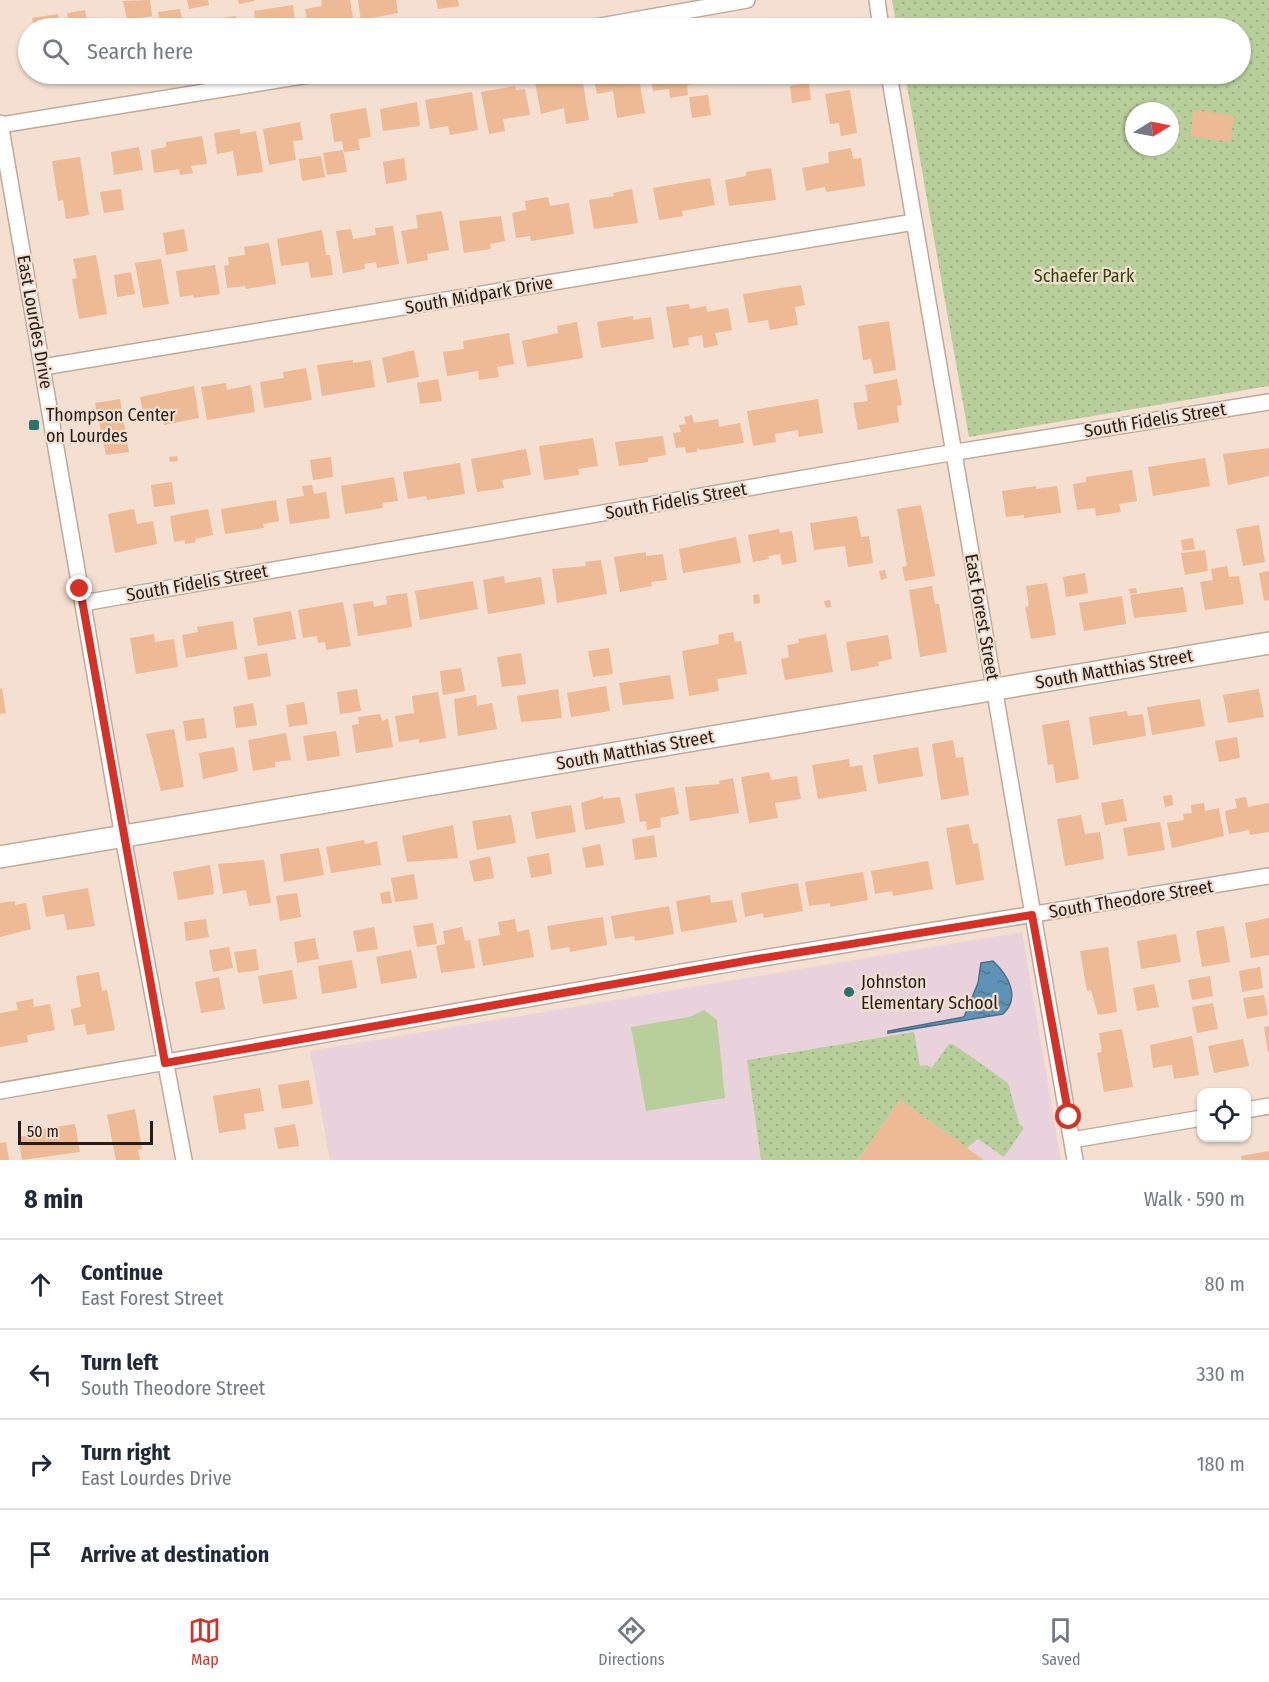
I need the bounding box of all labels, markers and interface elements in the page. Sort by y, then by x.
search box [18,18,1251,84]
icon: search [39,35,72,68]
text: Search here [87,38,193,65]
north arrow [1125,102,1179,156]
street label: East Lourdes Drive [12,253,58,391]
park label: Schaefer Park [1034,265,1135,287]
street label: South Midpark Drive [403,271,555,319]
street label: South Fidelis Street [1083,398,1228,442]
place label: Thompson Center on Lourdes [46,404,176,447]
marker: Thompson Center on Lourdes [27,418,41,432]
street label: South Fidelis Street [604,478,749,524]
street label: East Forest Street [960,552,1004,682]
street label: South Fidelis Street [125,560,270,606]
route end [66,575,92,601]
street label: South Matthias Street [1033,644,1195,694]
street label: South Matthias Street [554,725,716,775]
street label: South Theodore Street [1047,875,1215,923]
place label: Johnston Elementary School [861,971,998,1014]
marker: Johnston Elementary School [842,985,856,999]
map controls [1197,1088,1251,1142]
button: locate [1197,1088,1251,1142]
route start [1055,1103,1081,1129]
scale bar [18,1118,153,1146]
text: 50 m [27,1122,59,1141]
text: 8 min [24,1184,83,1215]
text: Walk · 590 m [1144,1187,1245,1211]
text: Continue [81,1259,163,1286]
icon: ahead [24,1268,57,1301]
text: 80 m [1205,1272,1245,1296]
text: East Forest Street [81,1286,223,1310]
text: Turn left [81,1349,159,1376]
icon: left [24,1358,57,1391]
text: 330 m [1196,1362,1245,1386]
text: South Theodore Street [81,1376,265,1400]
text: Turn right [81,1439,170,1466]
icon: right [24,1448,57,1481]
text: 180 m [1197,1452,1245,1476]
text: East Lourdes Drive [81,1466,232,1490]
icon: arrive [24,1538,57,1571]
text: Arrive at destination [81,1541,269,1568]
tab: Map [188,1614,221,1669]
tab: Directions [598,1614,665,1669]
tab: Saved [1041,1614,1081,1669]

